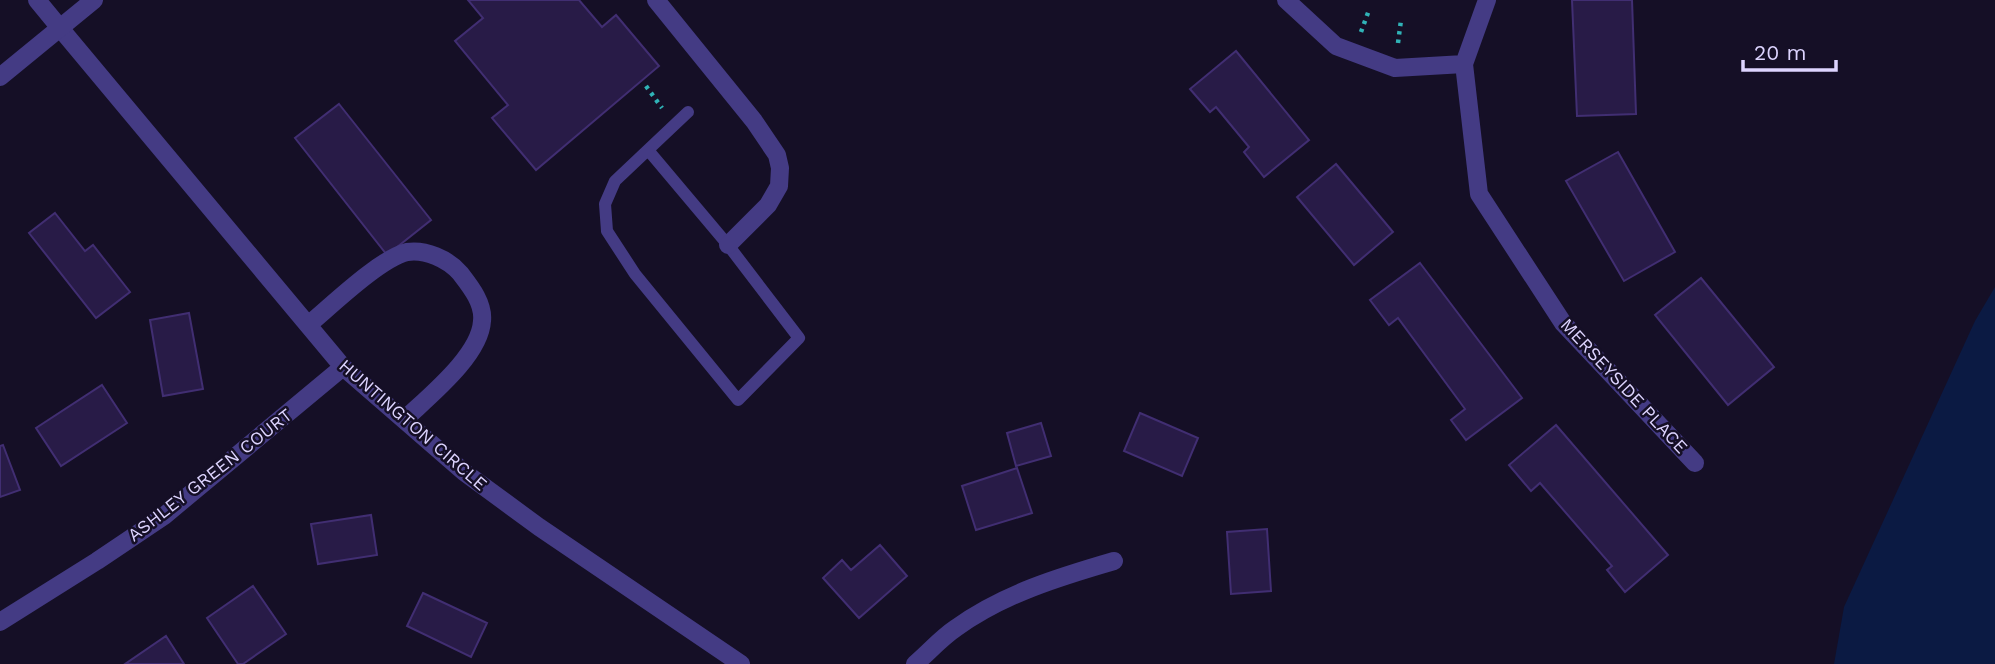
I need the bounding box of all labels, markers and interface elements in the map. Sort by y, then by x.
scale bar [1743,28,1836,72]
text: 20 m [1754,40,1806,65]
street label: MERSEYSIDE PLACE [1557,314,1692,457]
street label: HUNTINGTON CIRCLE [335,355,491,495]
street label: ASHLEY GREEN COURT [123,404,296,545]

